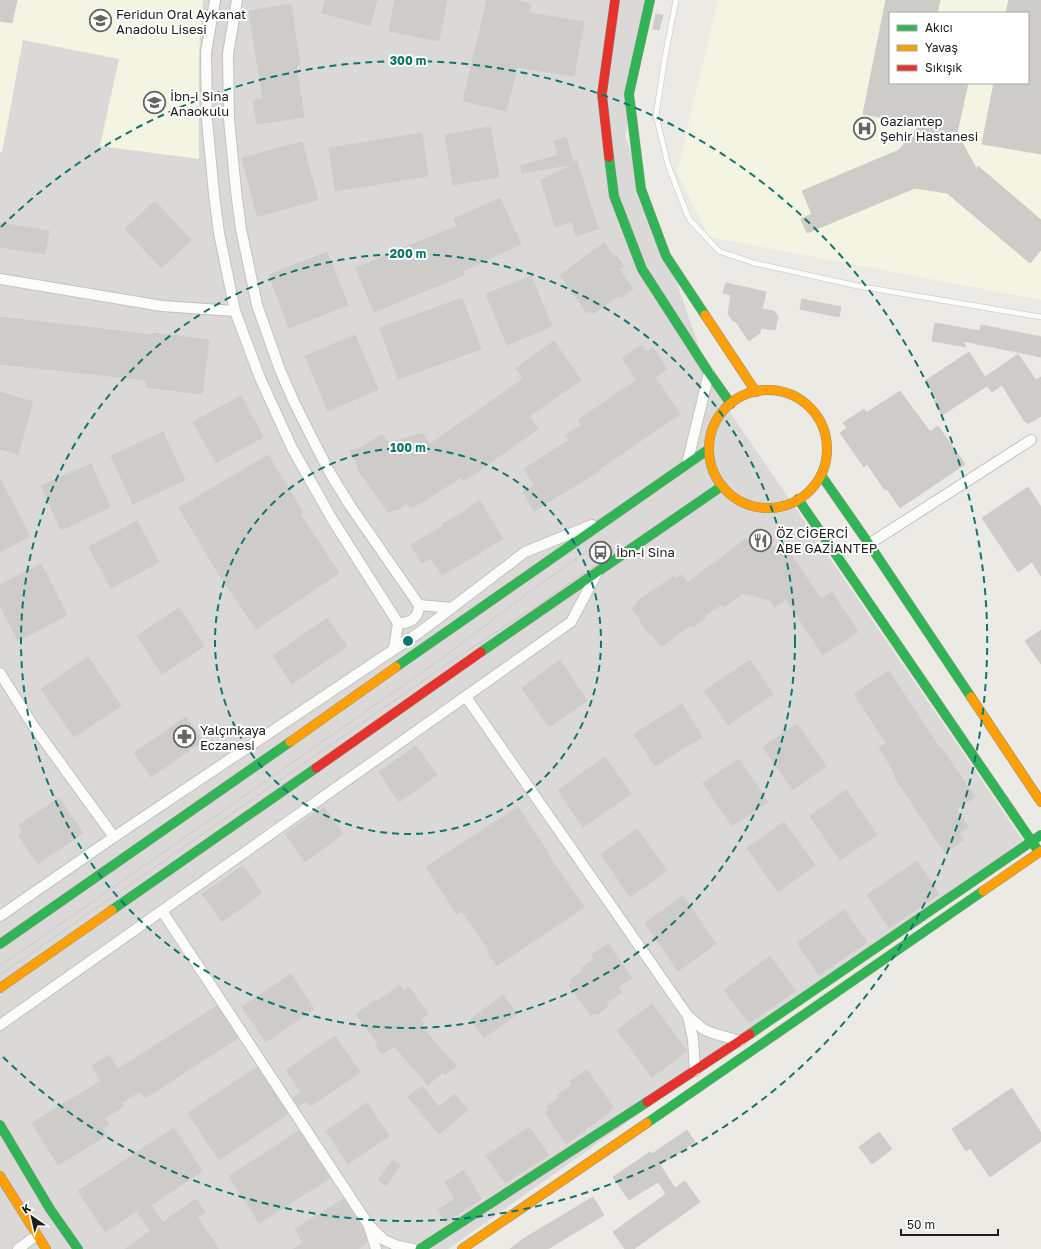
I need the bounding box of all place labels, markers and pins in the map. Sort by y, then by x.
place label: Feridun Oral Aykanat Anadolu Lisesi [116,6,246,37]
school or university icon: Feridun Oral Aykanat Anadolu Lisesi [88,8,114,34]
place label: İbn-i Sina Anaokulu [170,88,229,119]
school or university icon: İbn-i Sina Anaokulu [141,90,167,116]
place label: Gaziantep Şehir Hastanesi [880,113,978,144]
hospital icon: Gaziantep Şehir Hastanesi [851,115,877,141]
place label: ÖZ CİĞERCİ ABE GAZİANTEP [776,525,877,556]
restaurant icon: ÖZ CİĞERCİ ABE GAZİANTEP [748,527,774,553]
bus stop icon: İbn-i Sina [588,539,614,565]
place label: İbn-i Sina [616,544,675,560]
centre of rings [401,634,415,648]
place label: Yalçınkaya Eczanesi [200,722,266,753]
pharmacy icon: Yalçınkaya Eczanesi [172,724,198,750]

